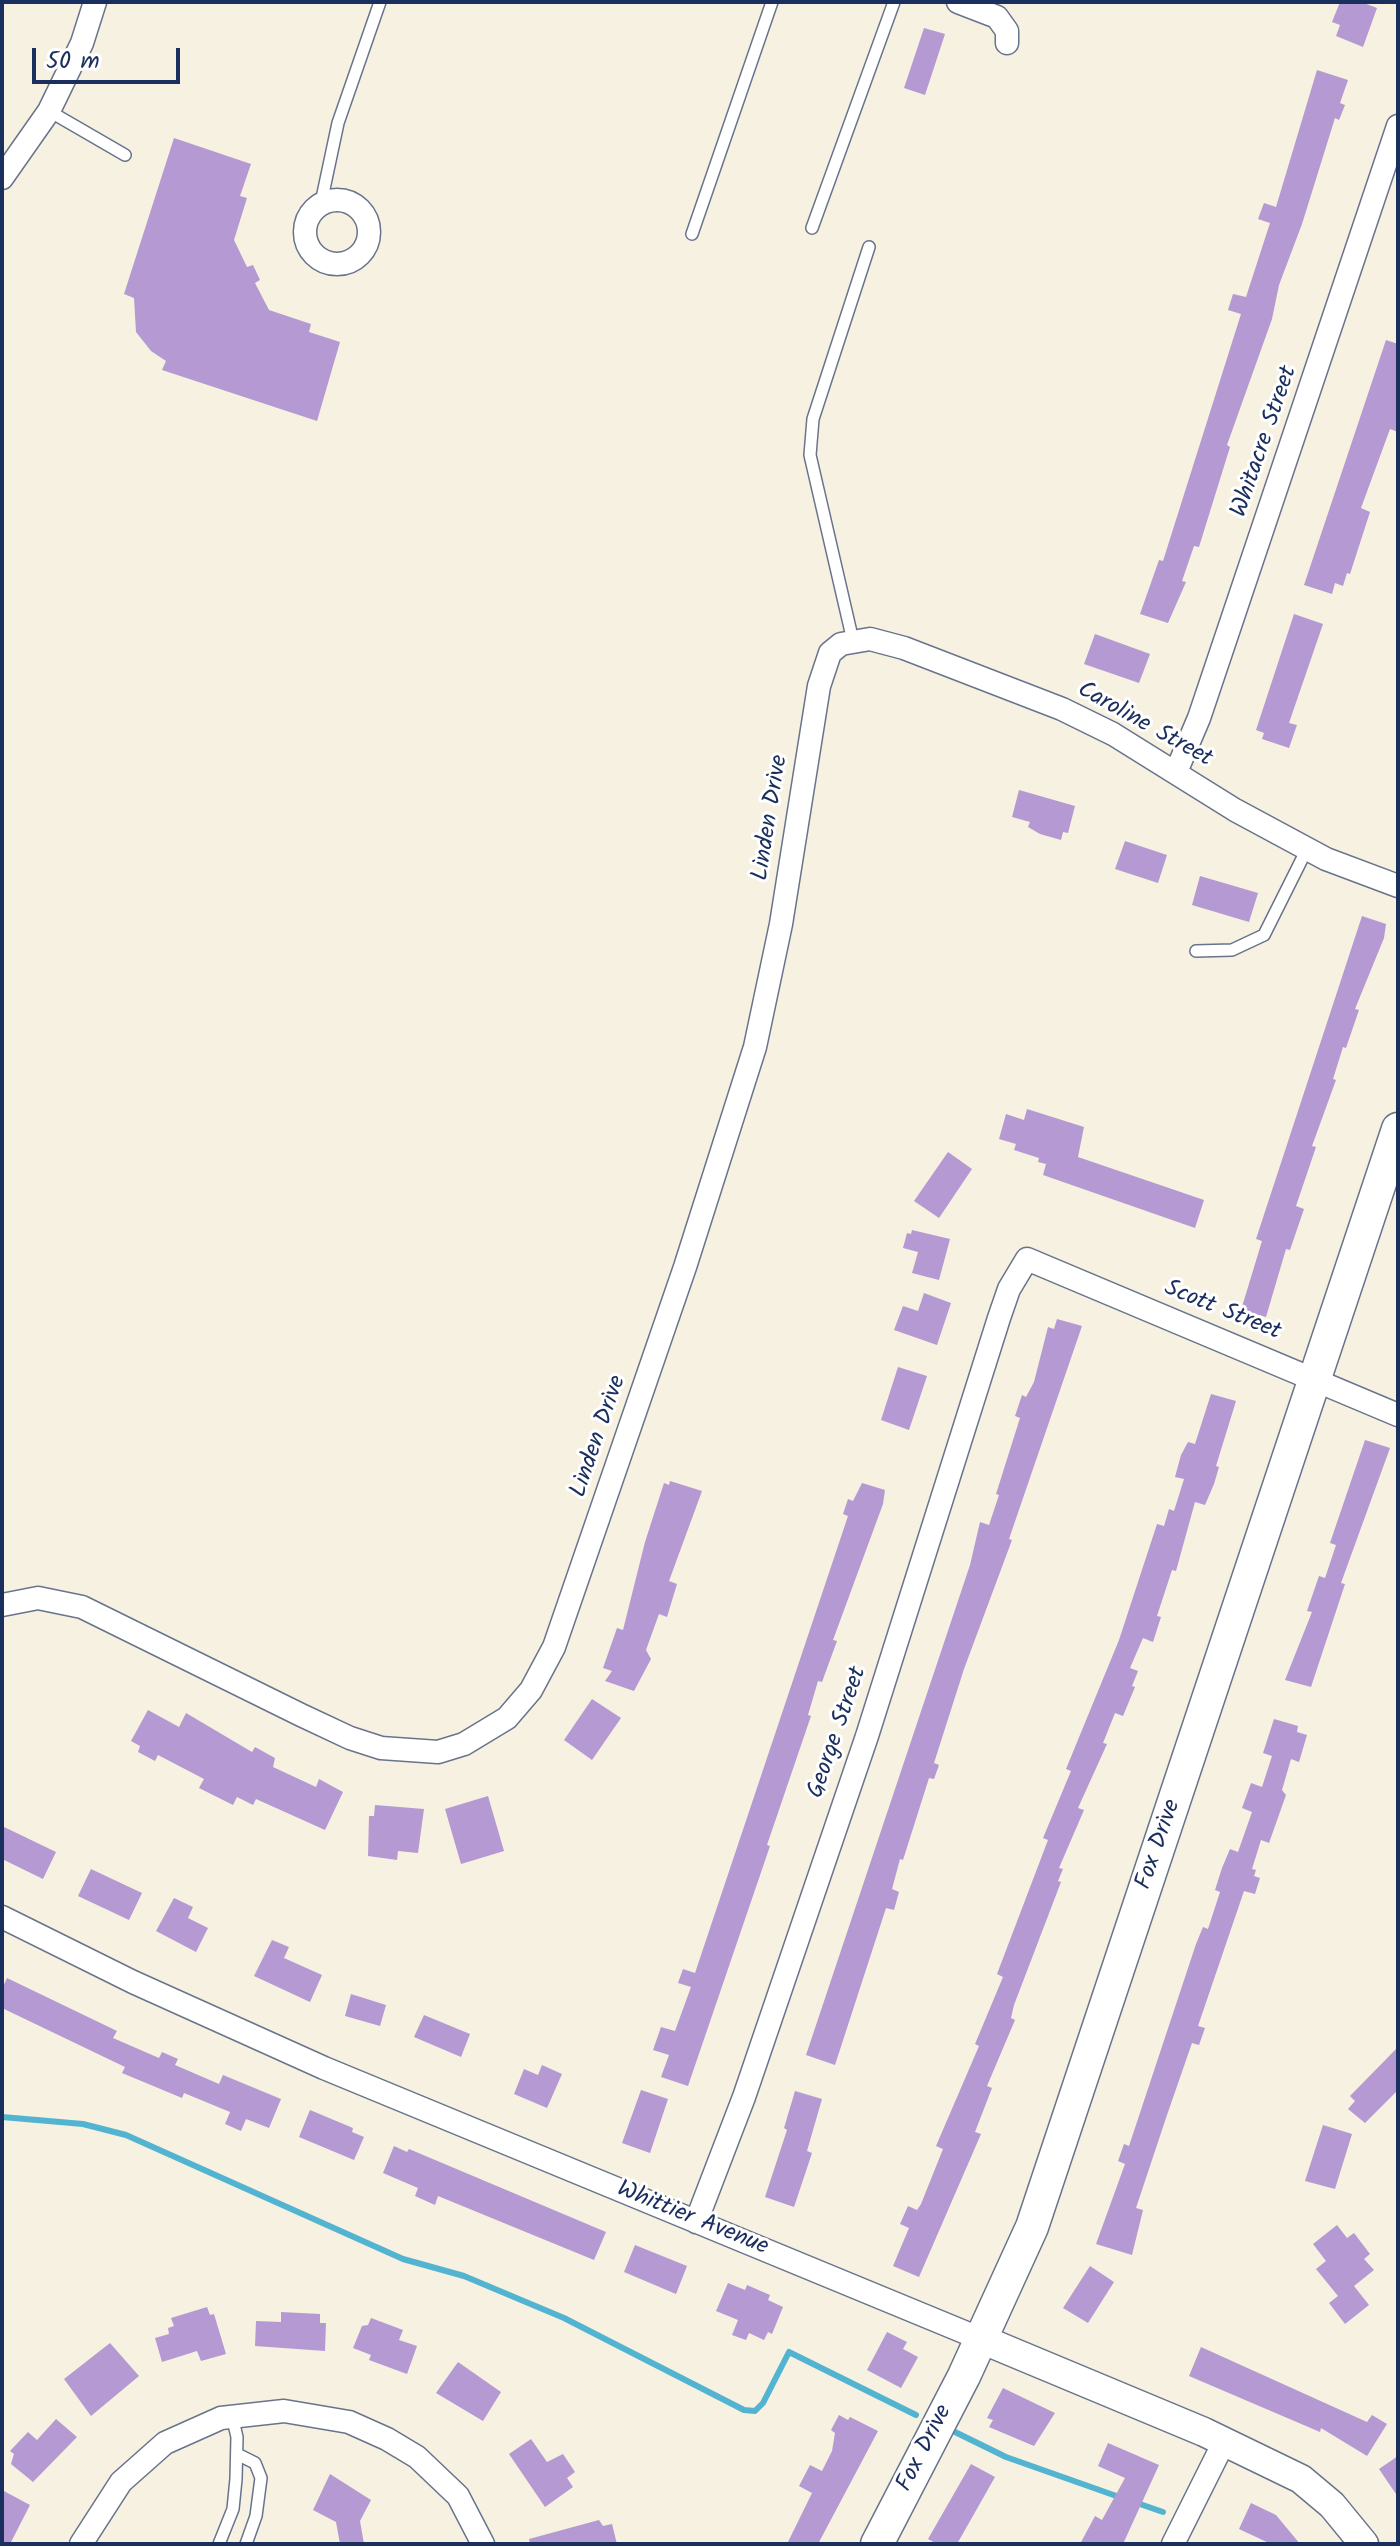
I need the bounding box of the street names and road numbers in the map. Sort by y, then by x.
street label: Whitacre Street [1227,363,1305,521]
street label: Caroline Street [1071,677,1217,775]
street label: Linden Drive [748,753,796,883]
street label: Scott Street [1159,1276,1285,1348]
street label: Linden Drive [566,1372,634,1502]
street label: George Street [803,1664,875,1802]
street label: Fox Drive [1131,1796,1189,1894]
street label: Whittier Avenue [612,2177,772,2263]
street label: Fox Drive [892,2401,960,2497]

